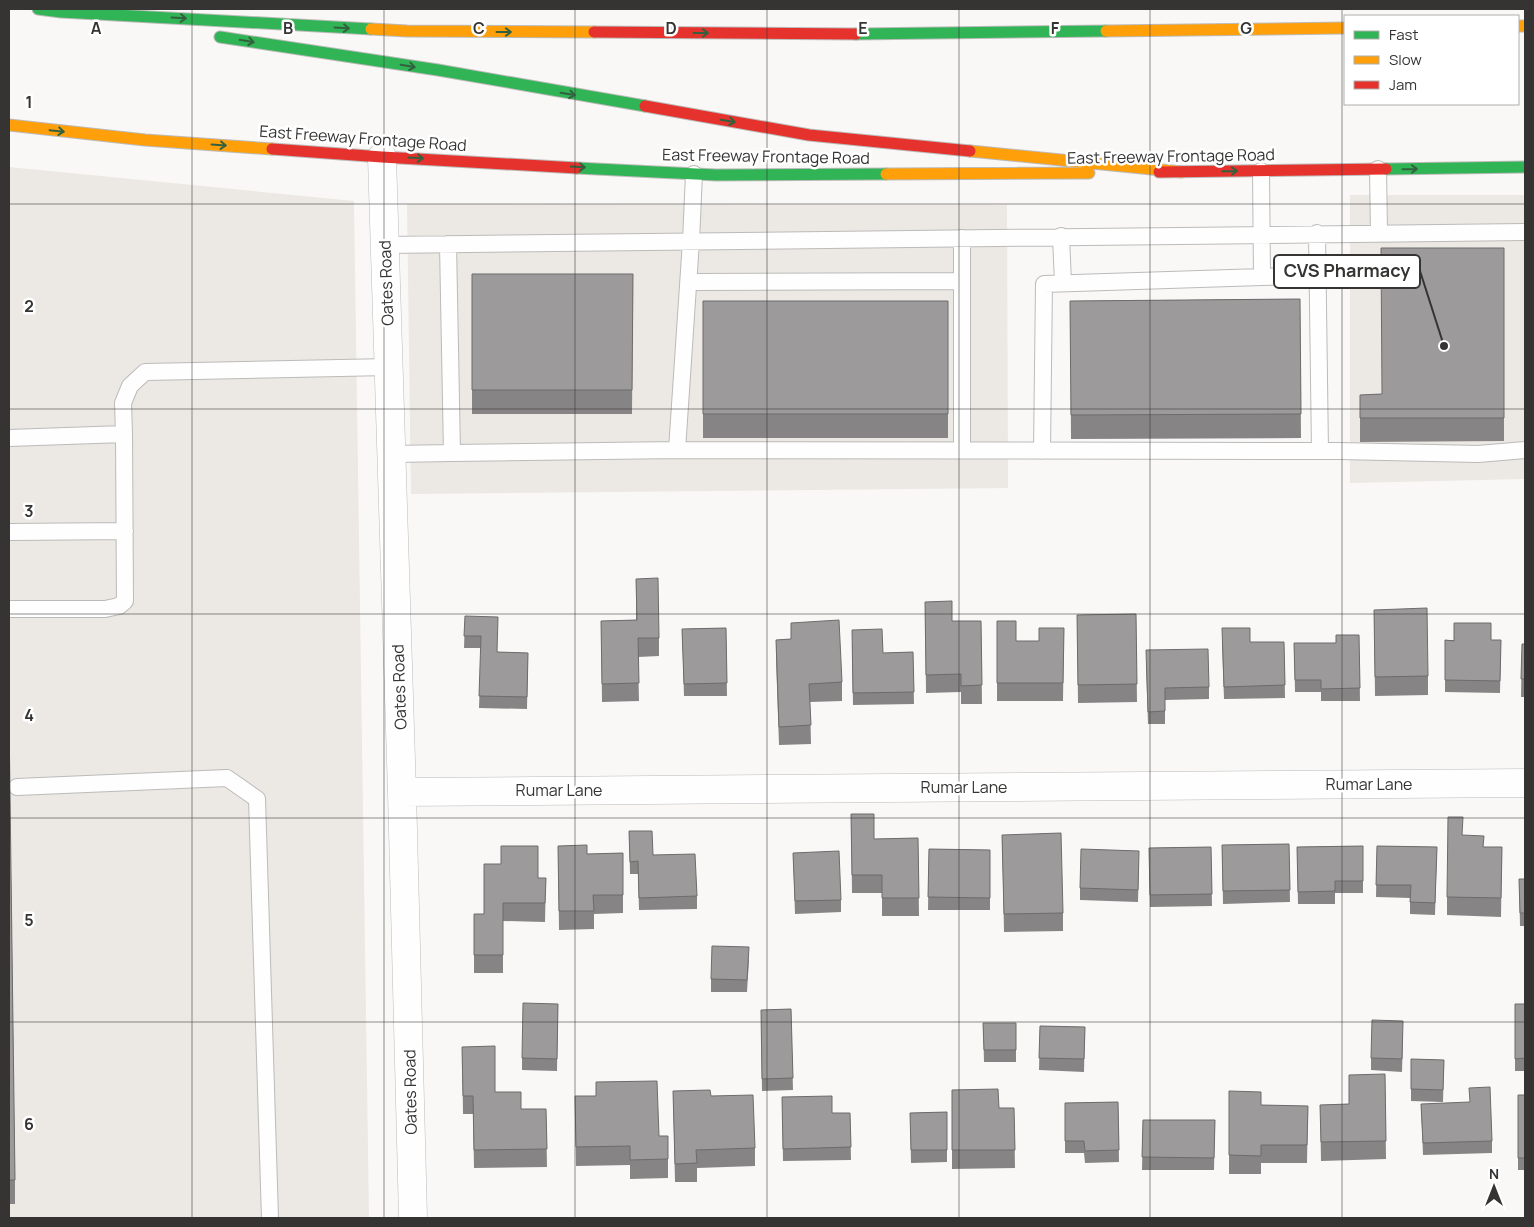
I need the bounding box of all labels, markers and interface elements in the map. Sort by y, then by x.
one-way arrow [171,14,187,23]
legend [1344,15,1519,105]
text: A [91,17,102,39]
text: B [283,17,293,39]
text: C [473,17,485,39]
text: D [665,17,677,39]
text: E [858,17,868,39]
text: F [1051,17,1060,39]
text: G [1240,17,1252,39]
one-way arrow [333,23,349,32]
text: Fast [1389,24,1418,45]
one-way arrow [496,27,512,37]
one-way arrow [693,28,709,38]
one-way arrow [239,36,255,46]
text: Slow [1389,49,1422,70]
one-way arrow [400,61,416,71]
text: Jam [1389,74,1417,95]
one-way arrow [560,89,576,99]
text: 1 [25,91,33,113]
one-way arrow [720,117,736,127]
street label: East Freeway Frontage Road [259,120,467,156]
one-way arrow [49,126,65,136]
one-way arrow [211,141,227,150]
street label: East Freeway Frontage Road [662,143,870,169]
street label: East Freeway Frontage Road [1067,143,1275,169]
one-way arrow [408,154,424,163]
one-way arrow [570,163,586,172]
one-way arrow [1402,164,1418,173]
one-way arrow [1222,167,1238,176]
street label: Oates Road [374,240,398,326]
callout: CVS Pharmacy [1274,255,1420,288]
text: CVS Pharmacy [1284,258,1410,282]
text: 2 [24,295,34,317]
text: 3 [24,500,34,522]
street label: Oates Road [387,644,411,730]
text: 4 [24,704,34,726]
street label: Rumar Lane [1326,773,1412,795]
street label: Rumar Lane [921,776,1007,798]
street label: Rumar Lane [516,779,602,801]
text: 5 [24,909,34,931]
street label: Oates Road [398,1049,422,1135]
text: 6 [24,1113,34,1135]
north arrow [1469,1162,1519,1212]
text: N [1489,1164,1499,1183]

